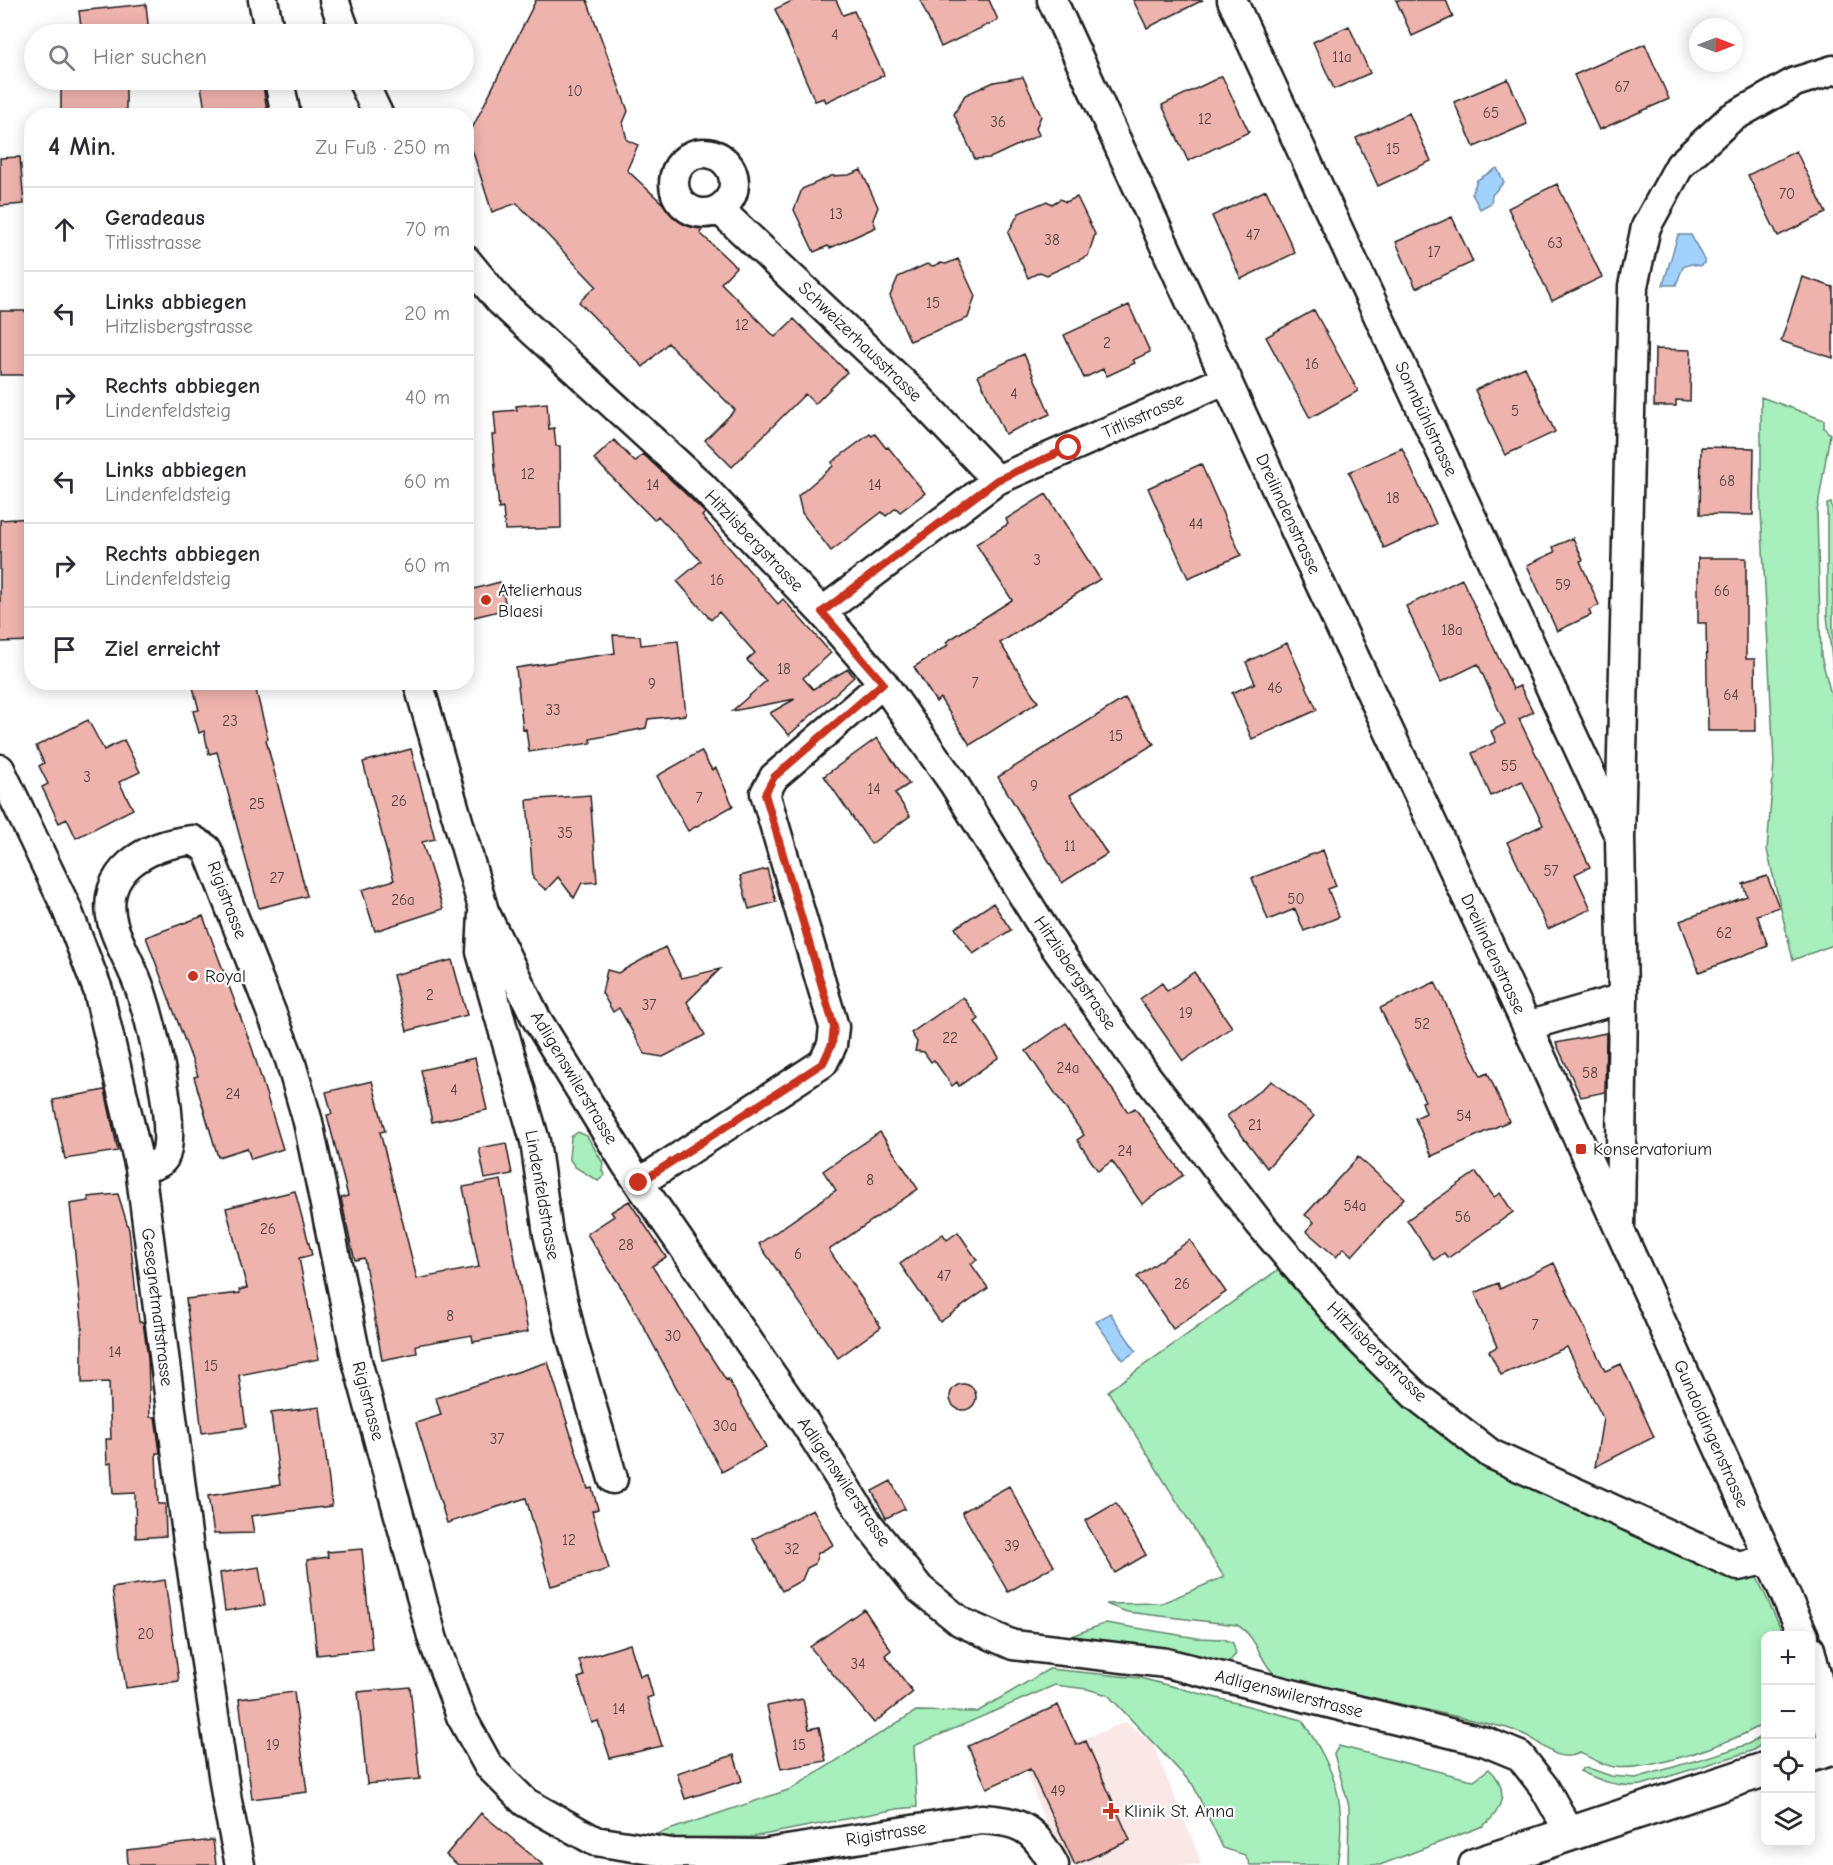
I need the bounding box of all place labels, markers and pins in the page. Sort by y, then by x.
place label: Atelierhaus Blaesi [498,580,582,622]
marker: Atelierhaus Blaesi [479,593,493,607]
place label: Royal [205,966,246,987]
marker: Royal [186,969,200,983]
place label: Konservatorium [1593,1139,1712,1160]
marker: Konservatorium [1574,1142,1588,1156]
place label: Klinik St. Anna [1124,1801,1234,1822]
marker: Klinik St. Anna [1102,1802,1120,1820]

